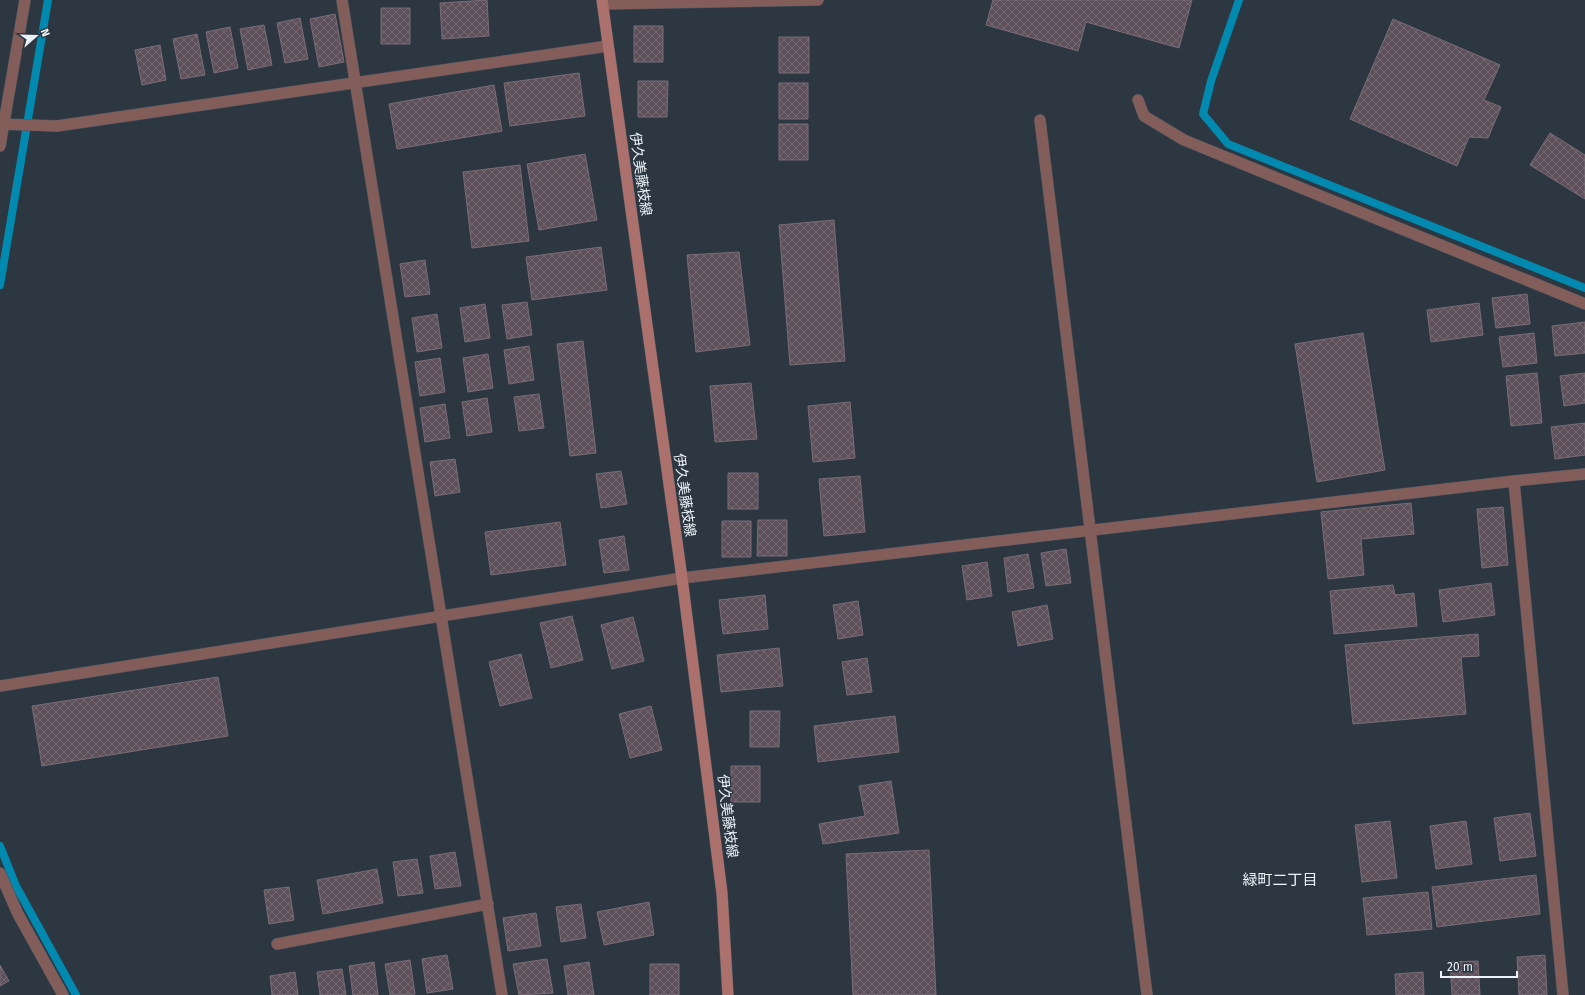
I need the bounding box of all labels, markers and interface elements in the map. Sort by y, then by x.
north arrow [16,16,56,56]
text: N [38,27,52,38]
street label: 伊久美藤枝線 [626,131,655,217]
street label: 伊久美藤枝線 [670,452,699,538]
street label: 伊久美藤枝線 [714,773,741,859]
district label: 緑町二丁目 [1242,871,1318,889]
scale bar [1441,953,1517,979]
text: 20 m [1447,960,1473,974]

